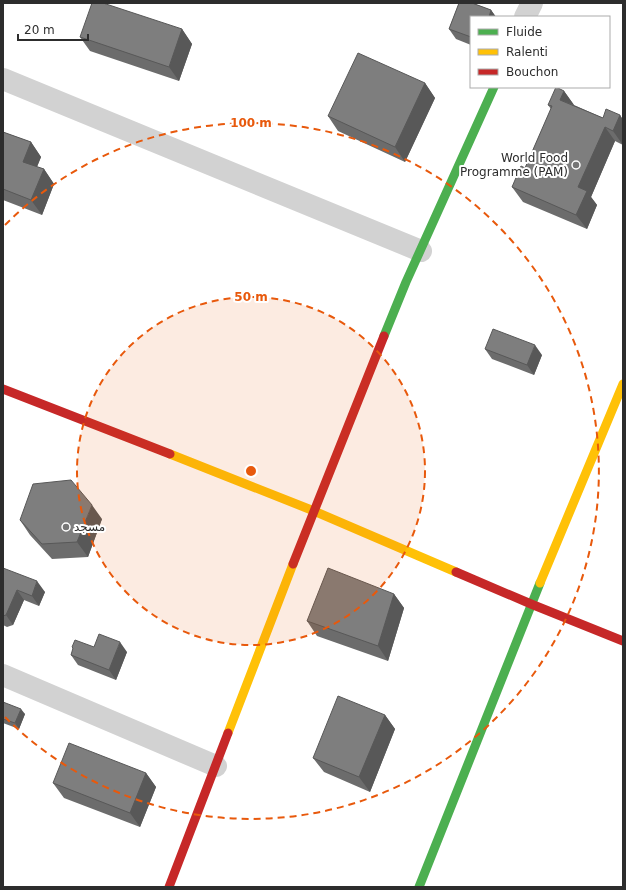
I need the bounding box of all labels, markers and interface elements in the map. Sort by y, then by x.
scale bar [18,16,88,42]
legend [470,16,610,88]
text: 20 m [24,23,55,37]
text: Fluide [506,25,542,39]
text: Ralenti [506,45,548,59]
text: Bouchon [506,65,558,79]
text: 100 m [230,116,272,130]
place label: World Food Programme (PAM) [460,151,568,179]
marker: World Food Programme (PAM) [571,160,581,170]
text: 50 m [234,290,268,304]
centre of rings [244,464,258,478]
place label: مسجد [74,520,105,534]
marker: مسجد [61,522,71,532]

